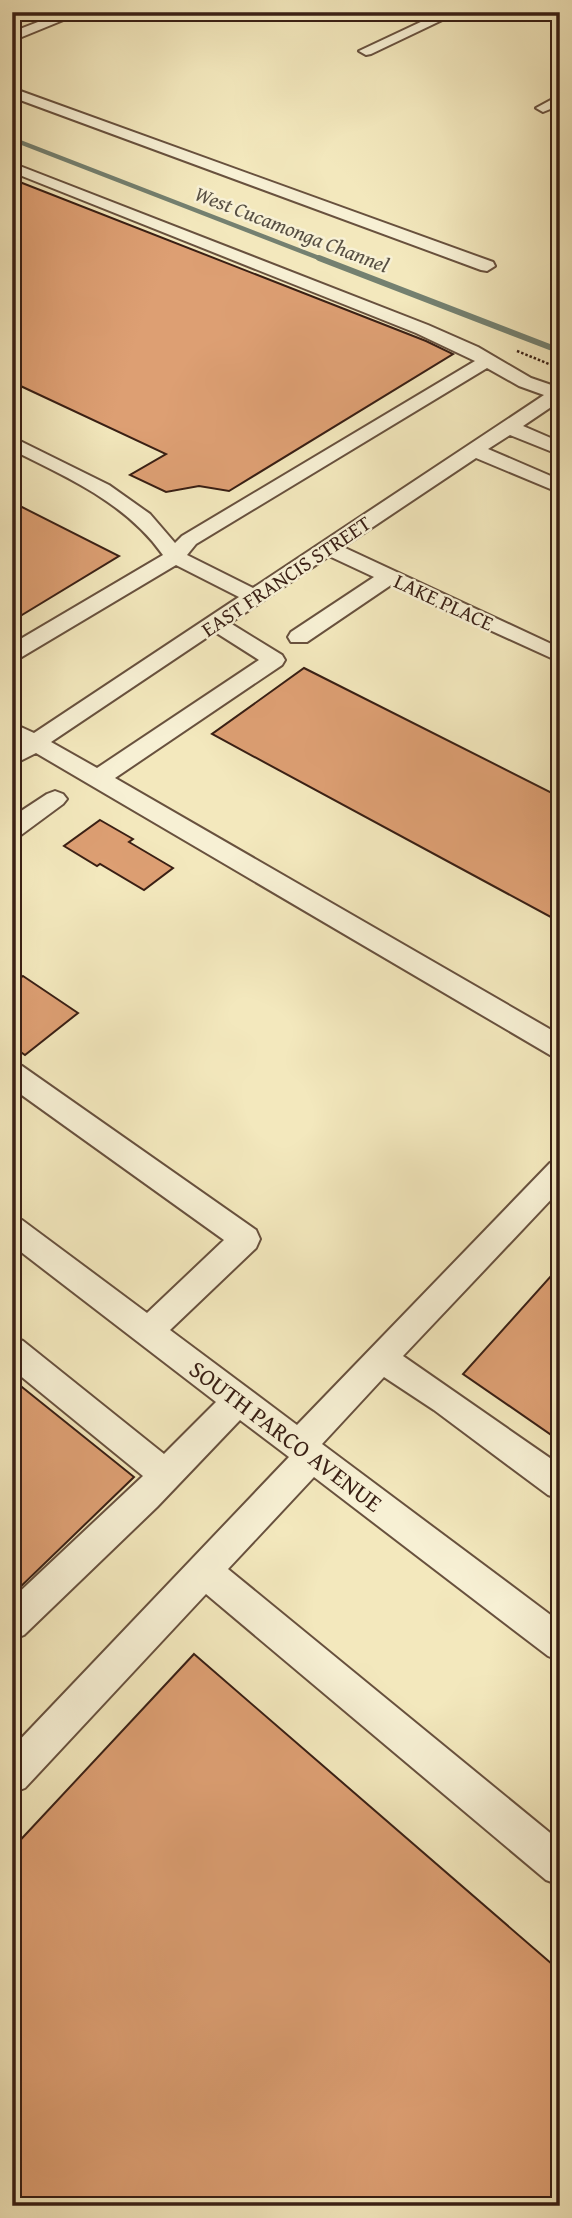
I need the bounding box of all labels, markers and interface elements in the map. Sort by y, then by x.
water label: West Cucamonga Channel [190,178,394,280]
street label: EAST FRANCIS STREET [195,507,377,644]
street label: LAKE PLACE [389,565,499,639]
street label: SOUTH PARCO AVENUE [182,1352,390,1520]

